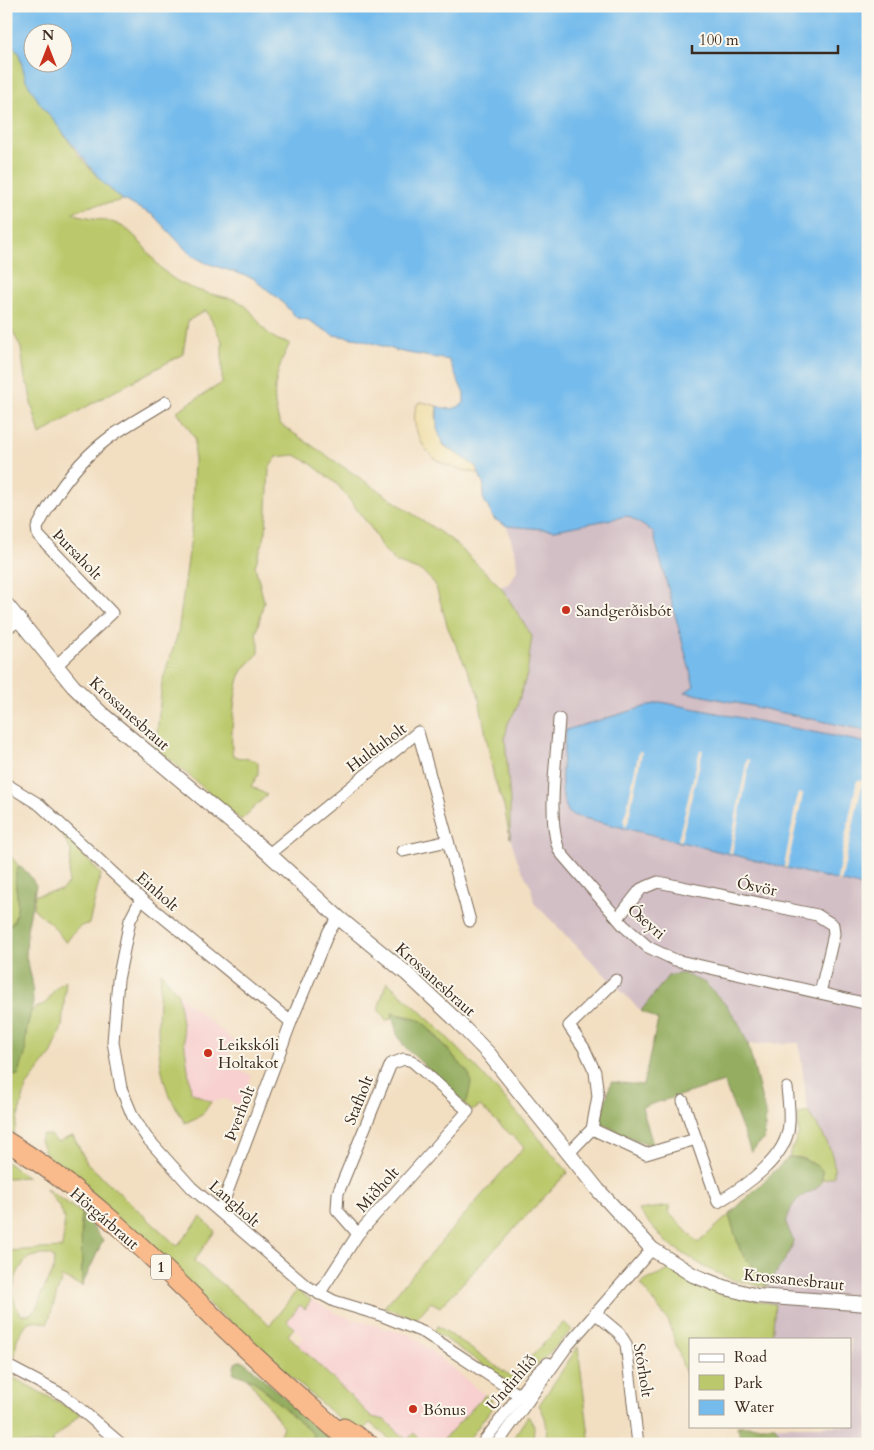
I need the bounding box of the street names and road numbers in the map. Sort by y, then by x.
street label: Þursaholt [48,525,107,585]
street label: Krossanesbraut [84,672,174,756]
street label: Hulduholt [342,718,411,778]
street label: Einholt [131,867,183,916]
street label: Ósvör [735,872,779,902]
street label: Óseyri [623,899,670,945]
street label: Krossanesbraut [390,938,480,1022]
street label: Stafholt [339,1072,379,1128]
street label: Þverholt [219,1083,260,1144]
street label: Miðholt [351,1162,404,1217]
street label: Langholt [204,1175,265,1232]
street label: Hörgárbraut [65,1183,144,1255]
road number: 1 [151,1254,171,1280]
street label: Krossanesbraut [743,1264,845,1296]
street label: Stórholt [628,1342,658,1399]
street label: Undirhlíð [482,1350,542,1415]

